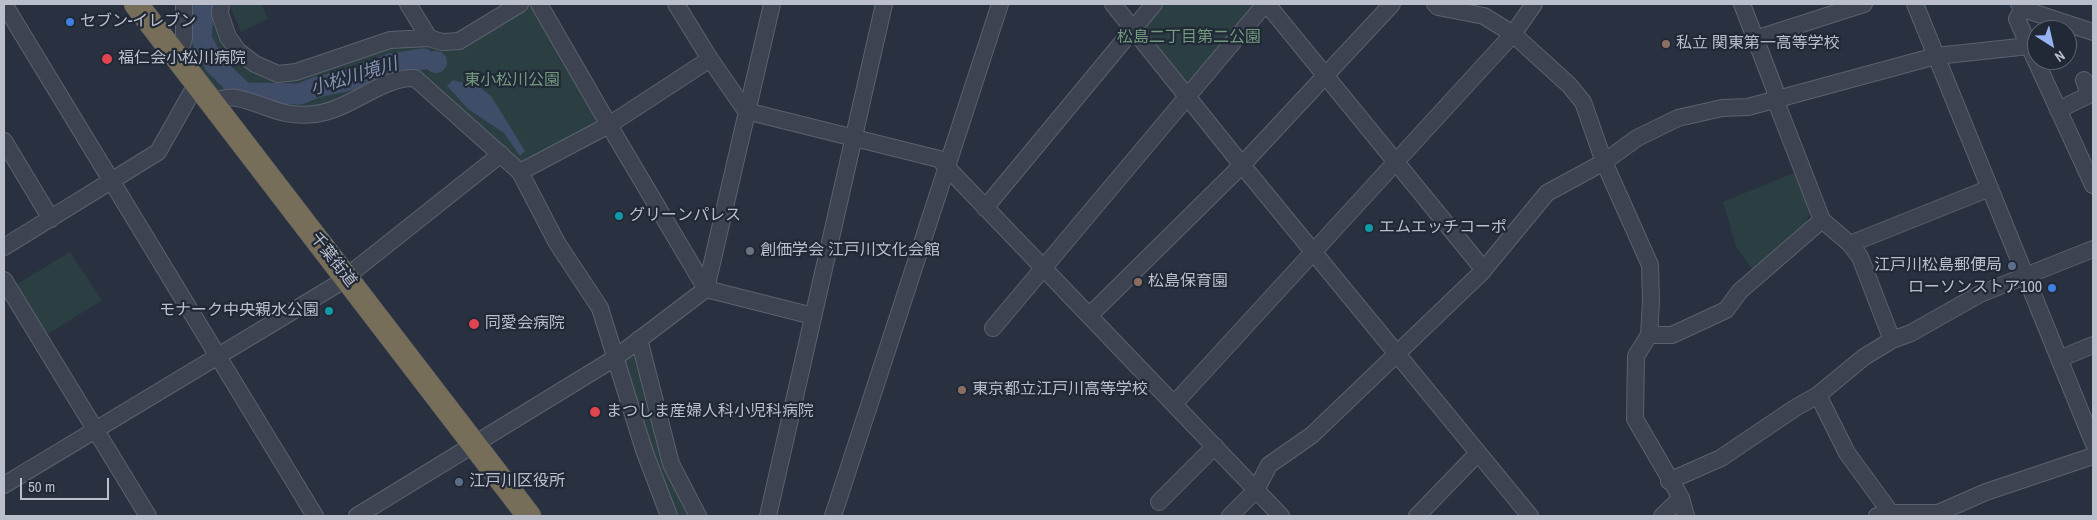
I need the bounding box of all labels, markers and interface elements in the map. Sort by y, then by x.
place label: セブン-イレブン [80,12,196,32]
marker: セブン-イレブン [64,16,76,28]
north arrow [2027,20,2077,70]
park label: 松島二丁目第二公園 [1117,28,1261,48]
place label: 私立 関東第一高等学校 [1676,34,1840,54]
marker: 私立 関東第一高等学校 [1660,38,1672,50]
text: N [2051,47,2069,66]
place label: 福仁会小松川病院 [118,49,246,69]
marker: 福仁会小松川病院 [100,52,114,66]
water label: 小松川境川 [308,54,400,100]
park label: 東小松川公園 [464,71,560,91]
place label: グリーンパレス [629,206,741,226]
marker: グリーンパレス [613,210,625,222]
place label: エムエッチコーポ [1379,218,1507,238]
marker: エムエッチコーポ [1363,222,1375,234]
street label: 千葉街道 [306,229,360,291]
place label: 創価学会 江戸川文化会館 [760,241,940,261]
marker: 創価学会 江戸川文化会館 [744,245,756,257]
place label: 江戸川松島郵便局 [1874,256,2002,276]
marker: 江戸川松島郵便局 [2006,260,2018,272]
place label: 松島保育園 [1148,272,1228,292]
marker: 松島保育園 [1132,276,1144,288]
place label: ローソンストア100 [1908,278,2042,298]
marker: ローソンストア100 [2046,282,2058,294]
place label: モナーク中央親水公園 [159,301,319,321]
marker: モナーク中央親水公園 [323,305,335,317]
place label: 同愛会病院 [485,314,565,334]
marker: 同愛会病院 [467,317,481,331]
place label: 東京都立江戸川高等学校 [972,380,1148,400]
marker: 東京都立江戸川高等学校 [956,384,968,396]
place label: まつしま産婦人科小児科病院 [606,402,814,422]
marker: まつしま産婦人科小児科病院 [588,405,602,419]
scale bar [22,468,111,500]
place label: 江戸川区役所 [469,472,565,492]
text: 50 m [28,476,55,497]
marker: 江戸川区役所 [453,476,465,488]

